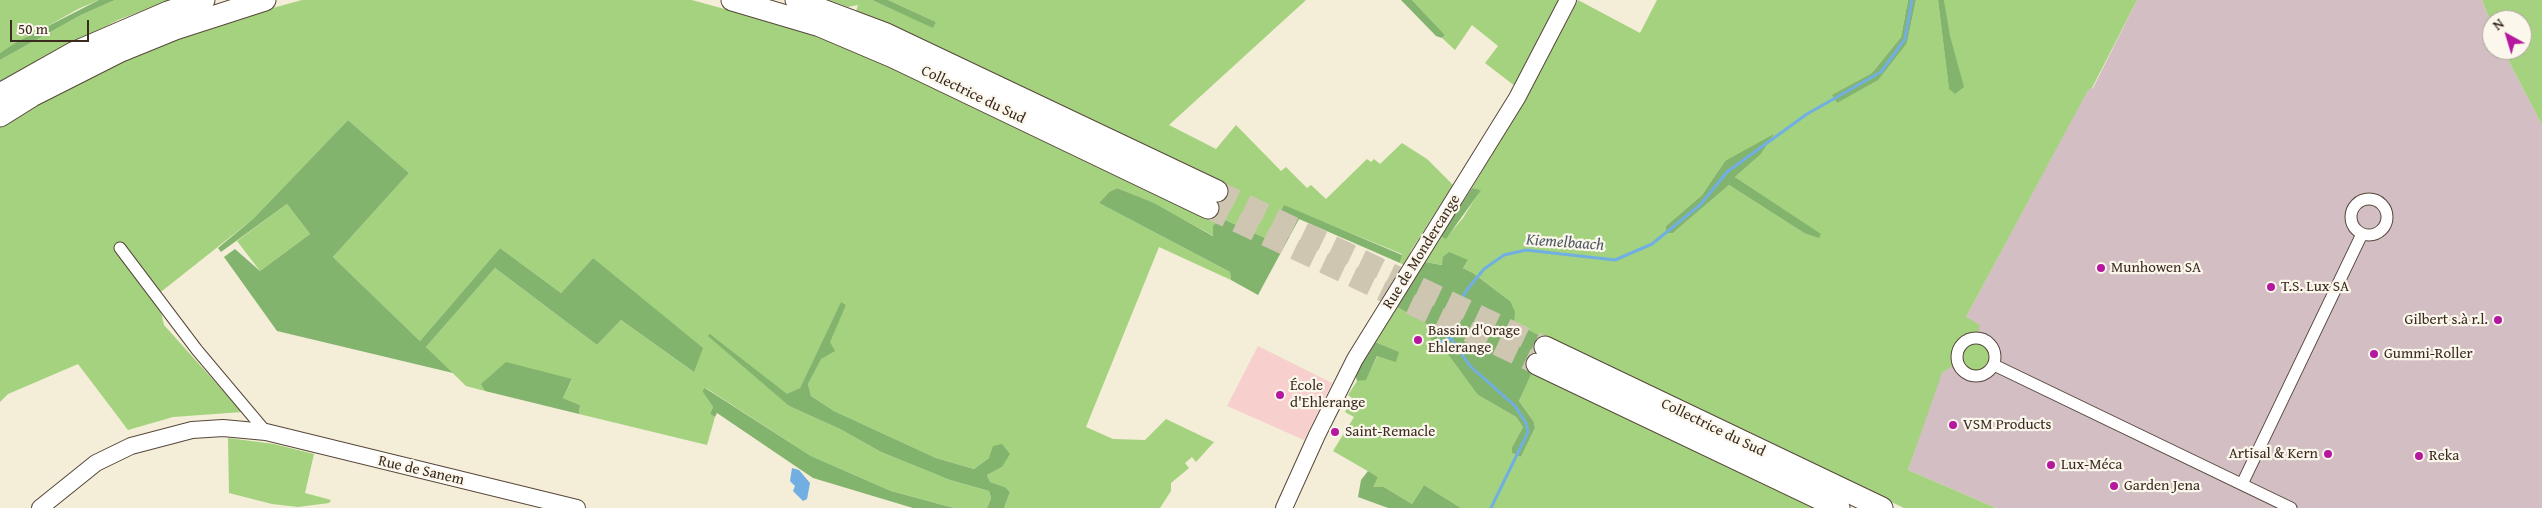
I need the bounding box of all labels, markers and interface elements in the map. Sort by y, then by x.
scale bar [12,10,91,42]
north arrow [2482,10,2532,60]
text: N [2488,13,2508,35]
text: 50 m [18,18,48,39]
street label: Collectrice du Sud [918,62,1028,128]
street label: Rue de Mondercange [1380,191,1464,313]
water label: Kiemelbaach [1525,231,1605,255]
place label: Munhowen SA [2111,259,2201,277]
marker: Munhowen SA [2095,262,2107,274]
place label: T.S. Lux SA [2281,278,2349,296]
marker: T.S. Lux SA [2265,281,2277,293]
place label: Gilbert s.à r.l. [2405,311,2488,329]
marker: Gilbert s.à r.l. [2492,314,2504,326]
place label: Bassin d'Orage Ehlerange [1428,322,1520,357]
marker: Bassin d'Orage Ehlerange [1412,334,1424,346]
place label: Gummi-Roller [2384,345,2473,363]
marker: Gummi-Roller [2368,348,2380,360]
place label: École d'Ehlerange [1290,377,1365,412]
marker: École d'Ehlerange [1274,389,1286,401]
street label: Collectrice du Sud [1658,395,1768,461]
place label: VSM Products [1963,416,2051,434]
marker: VSM Products [1947,419,1959,431]
place label: Saint-Remacle [1345,423,1435,441]
marker: Saint-Remacle [1329,426,1341,438]
place label: Artisal & Kern [2229,445,2318,463]
place label: Reka [2429,447,2459,465]
marker: Artisal & Kern [2322,448,2334,460]
marker: Reka [2413,450,2425,462]
street label: Rue de Sanem [376,452,466,490]
place label: Lux-Méca [2061,456,2122,474]
marker: Lux-Méca [2045,459,2057,471]
place label: Garden Jena [2124,477,2200,495]
marker: Garden Jena [2108,480,2120,492]

